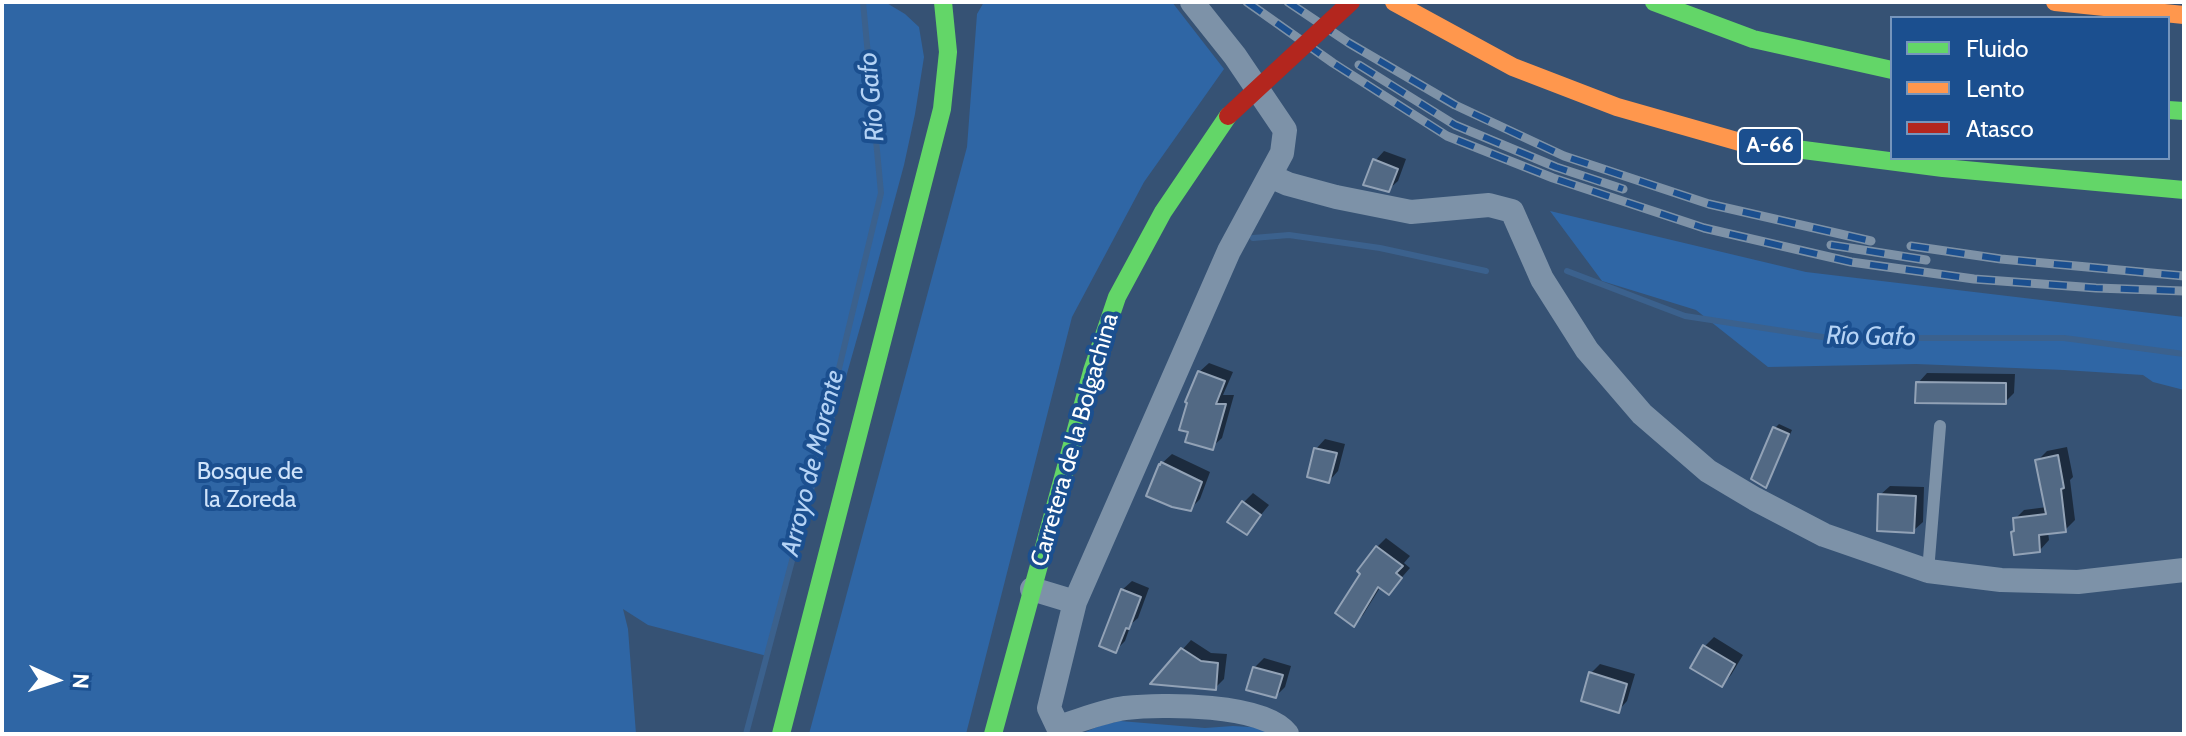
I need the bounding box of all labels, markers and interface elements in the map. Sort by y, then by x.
legend [1890,16,2170,160]
text: Fluido [1966,34,2028,63]
water label: Río Gafo [853,51,891,143]
text: Lento [1966,74,2025,103]
text: Atasco [1966,114,2034,143]
road number: A-66 [1738,128,1802,164]
street label: Carretera de la Bolgachina [1025,310,1125,570]
water label: Río Gafo [1826,321,1916,353]
water label: Arroyo de Morente [775,367,851,559]
park label: Bosque de la Zoreda [197,458,303,514]
north arrow [16,640,96,720]
text: N [67,673,94,690]

